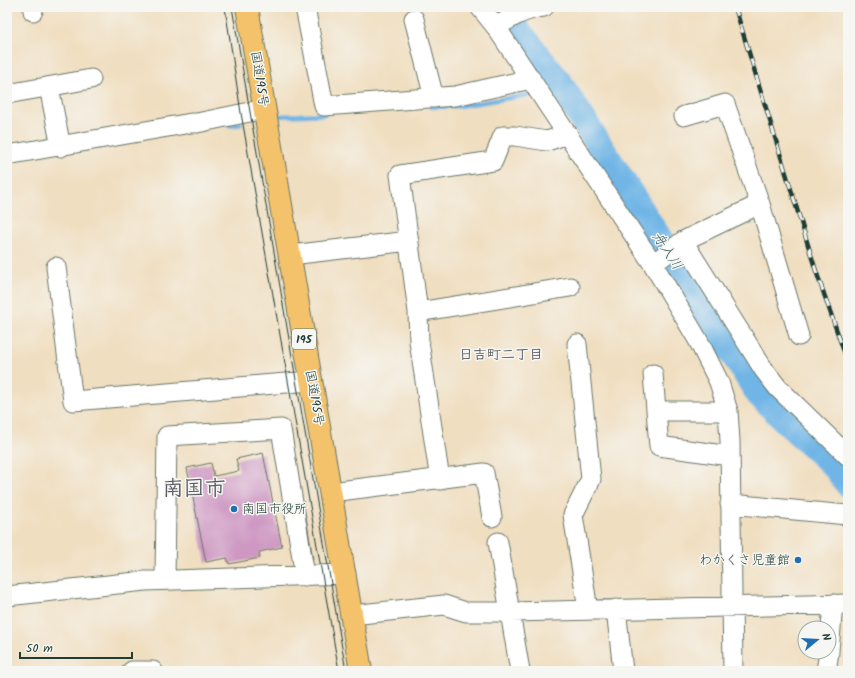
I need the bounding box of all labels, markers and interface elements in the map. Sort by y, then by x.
street label: 国道195号 [244,49,274,109]
water label: 舟入川 [646,227,688,275]
road number: 195 [292,329,316,349]
district label: 日吉町二丁目 [459,344,543,366]
street label: 国道195号 [299,368,329,428]
district label: 南国市 [163,473,226,506]
place label: 南国市役所 [242,499,307,520]
marker: 南国市役所 [229,504,239,514]
place label: わかくさ児童館 [699,550,790,571]
marker: わかくさ児童館 [793,555,803,565]
north arrow [797,620,837,660]
text: N [816,631,835,643]
scale bar [20,634,132,660]
text: 50 m [26,639,53,658]

